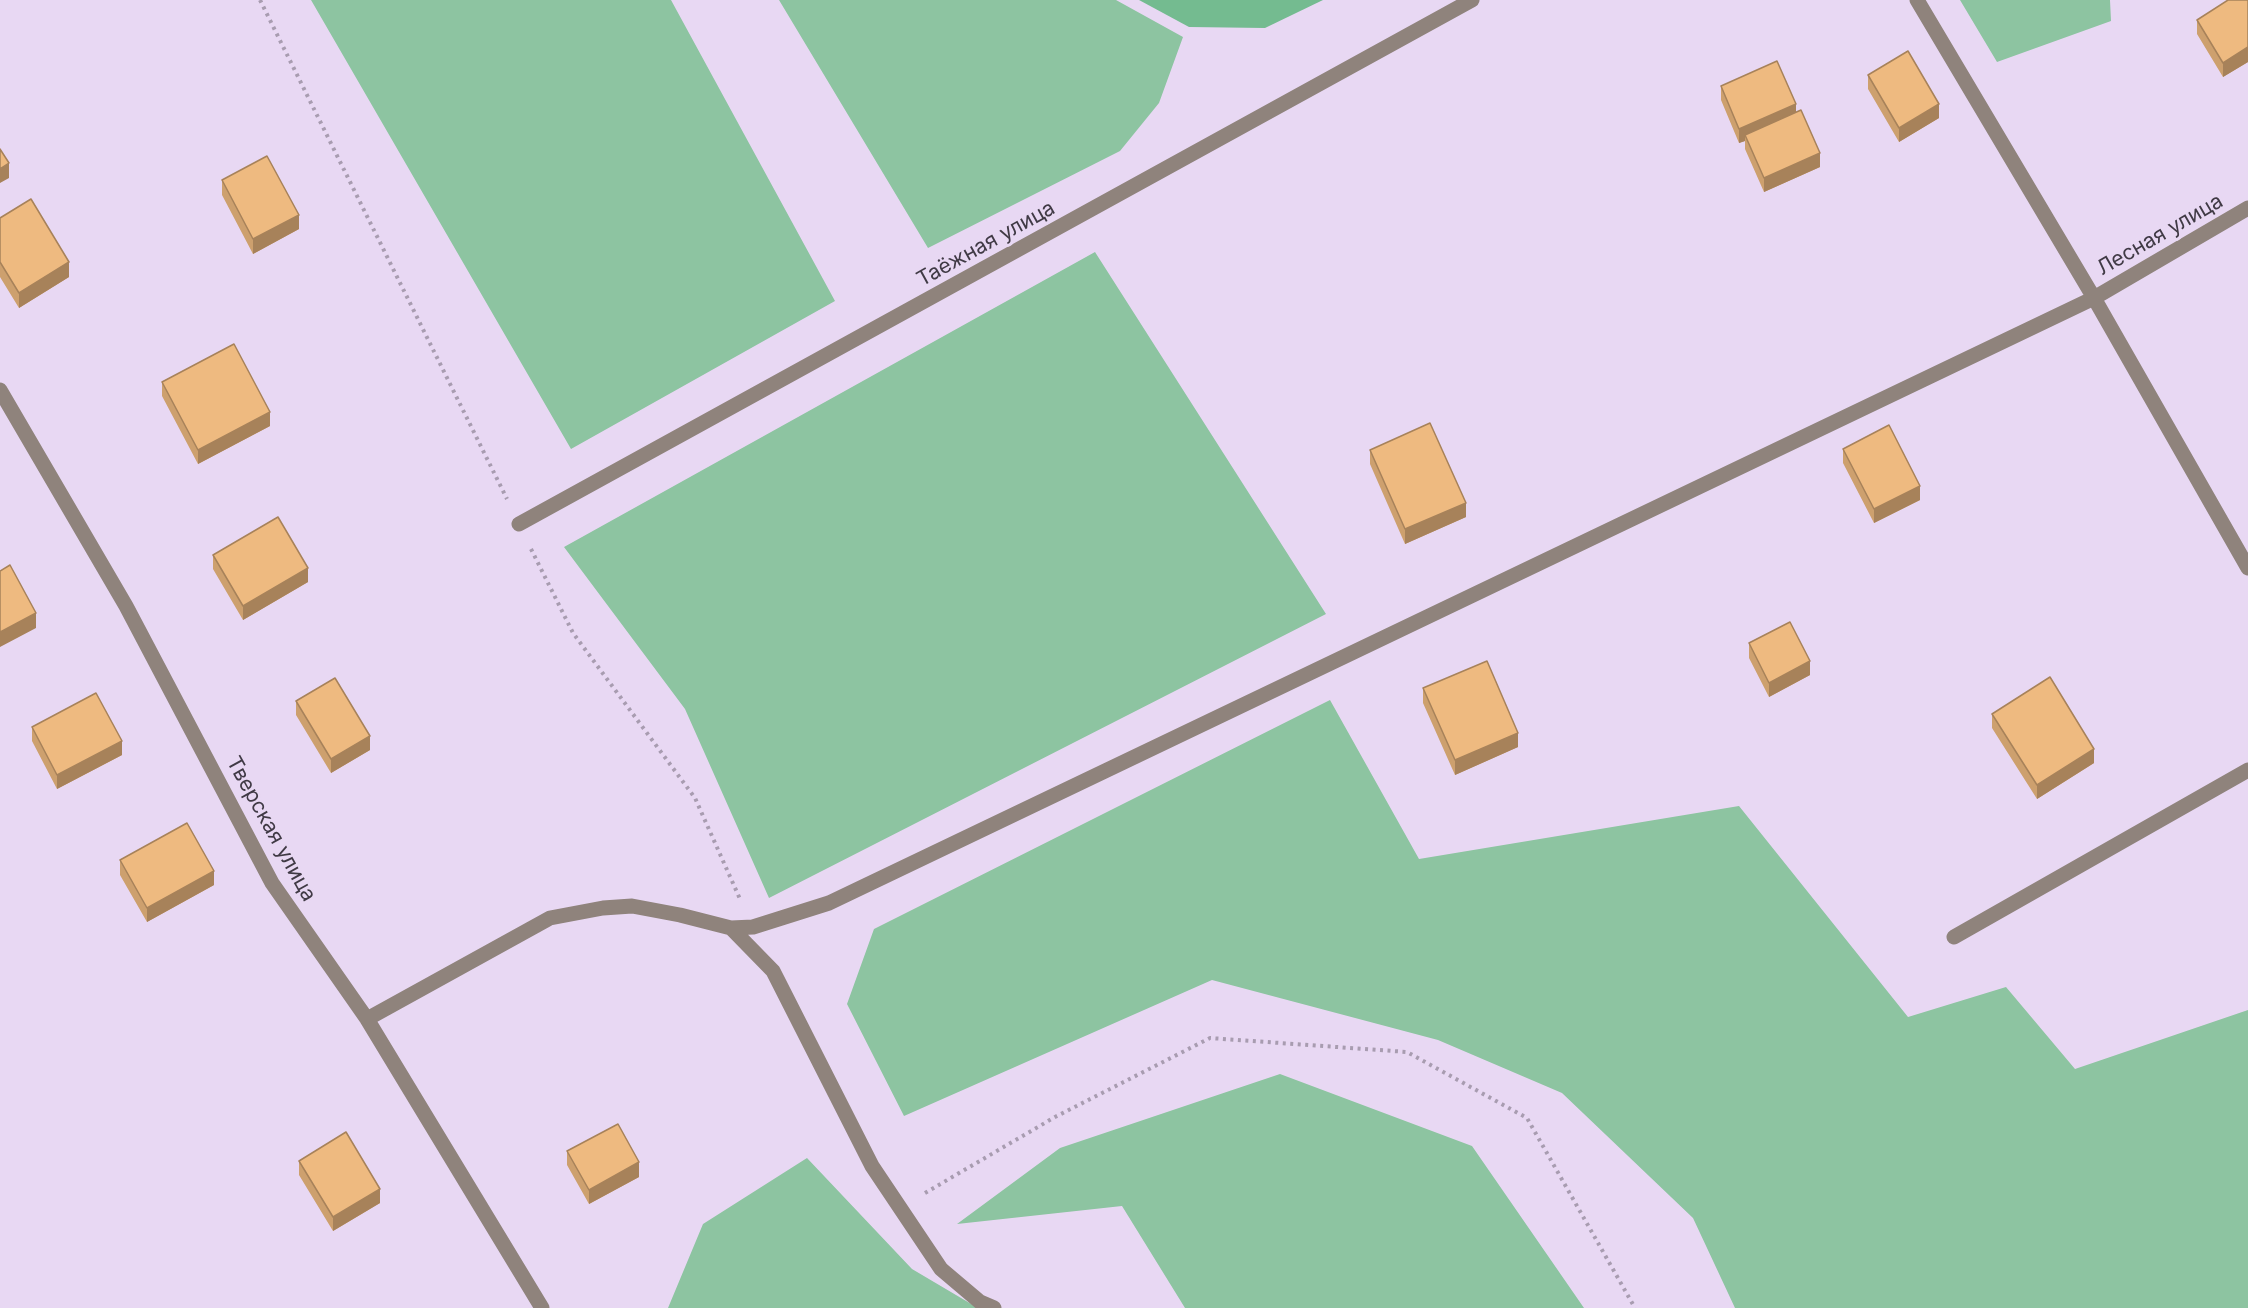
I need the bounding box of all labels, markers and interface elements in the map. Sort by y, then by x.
street label: Лесная улица [2092,189,2228,281]
street label: Таёжная улица [913,196,1059,292]
street label: Тверская улица [221,752,321,906]

